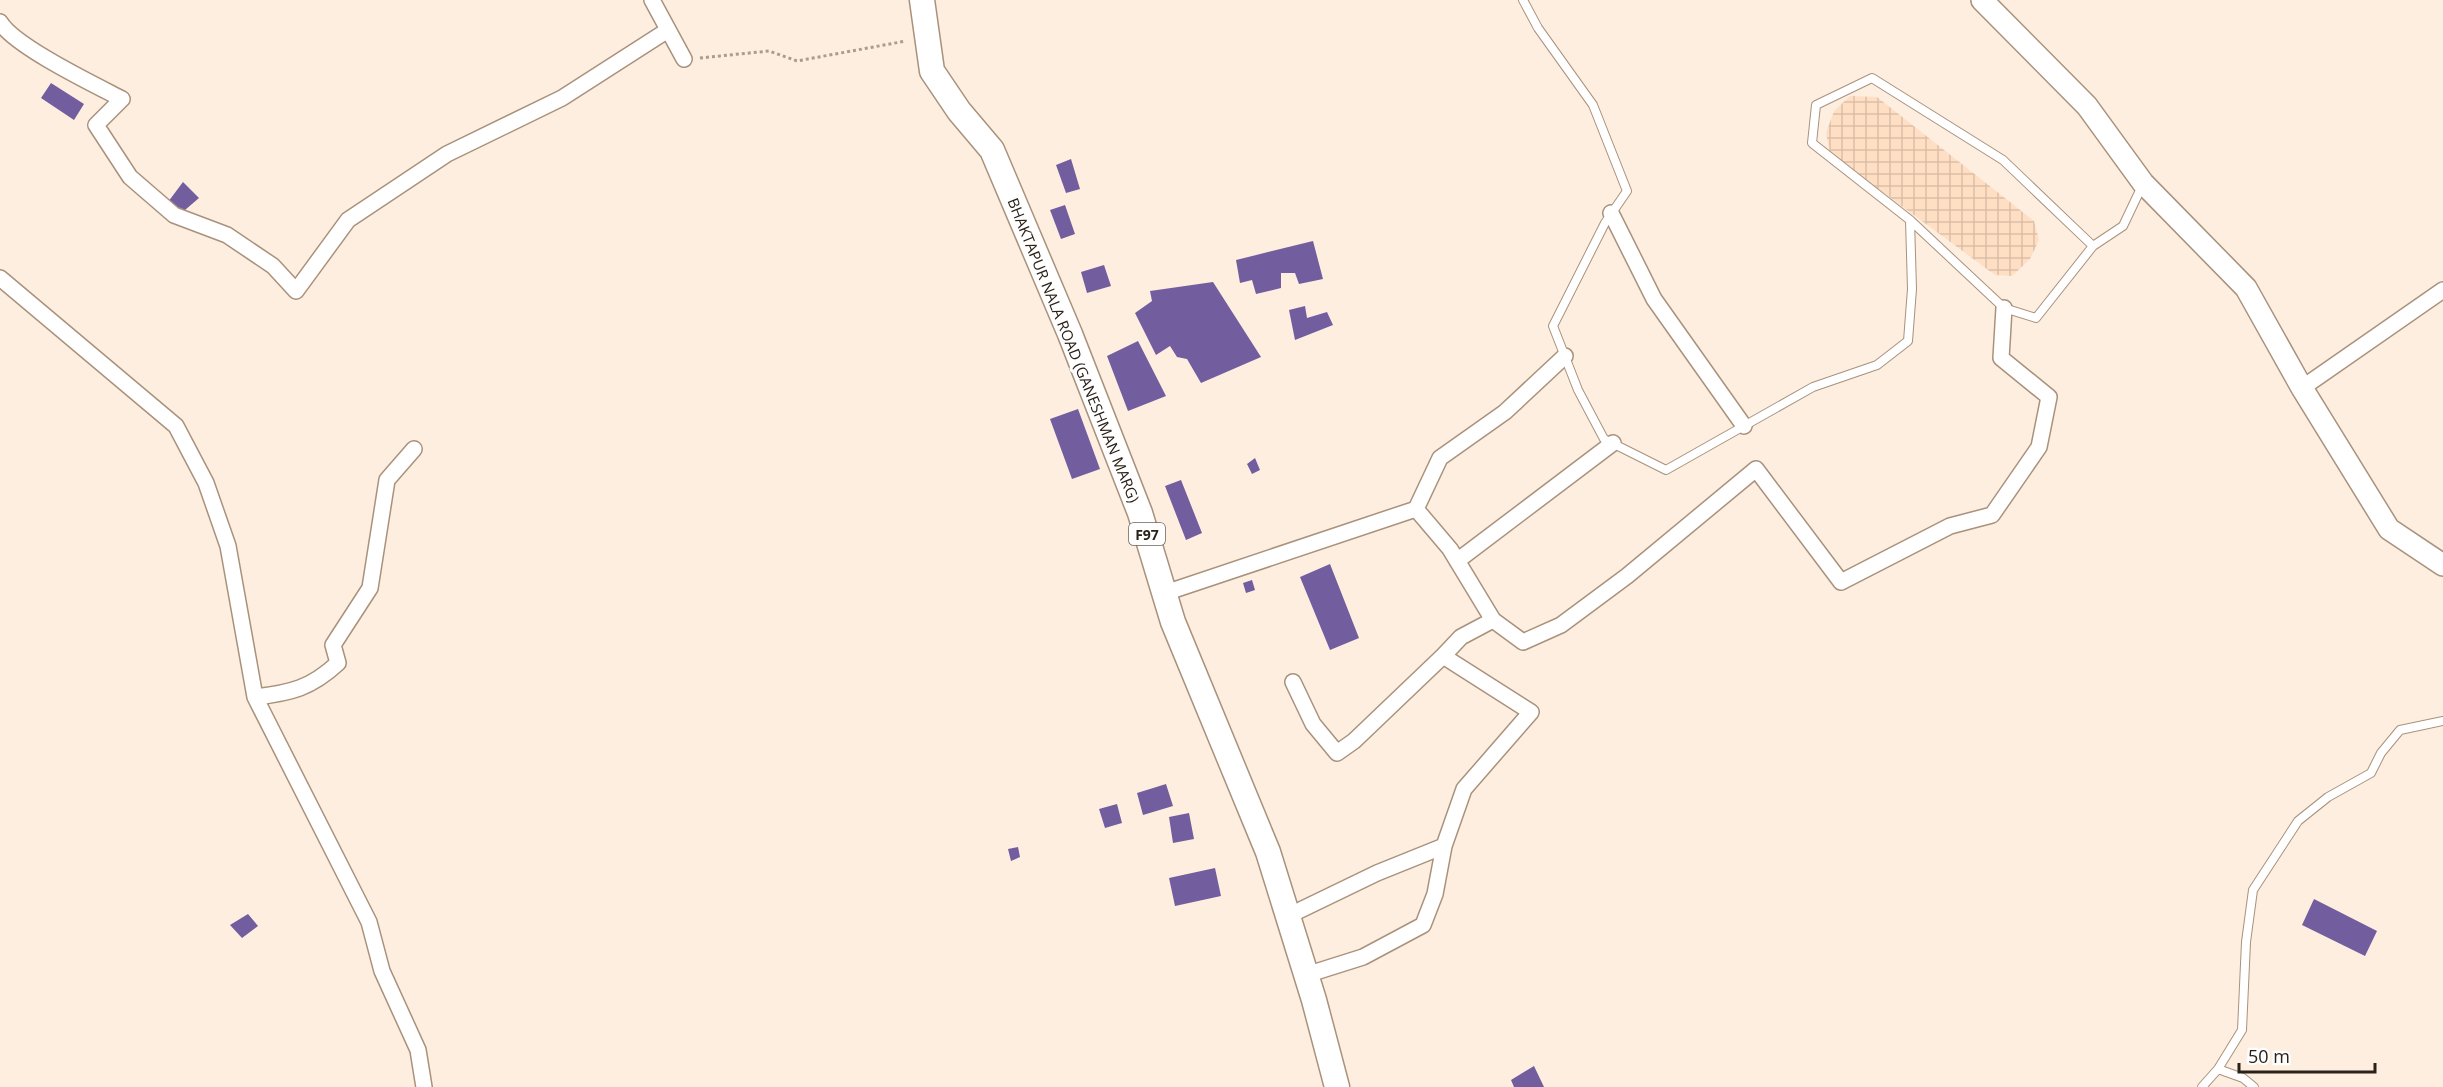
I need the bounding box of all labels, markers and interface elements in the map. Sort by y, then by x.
street label: BHAKTAPUR NALA ROAD (GANESHMAN MARG) [1003,195,1145,505]
road number: F97 [1129,523,1165,545]
scale bar [2239,1036,2376,1074]
text: 50 m [2248,1044,2290,1068]

